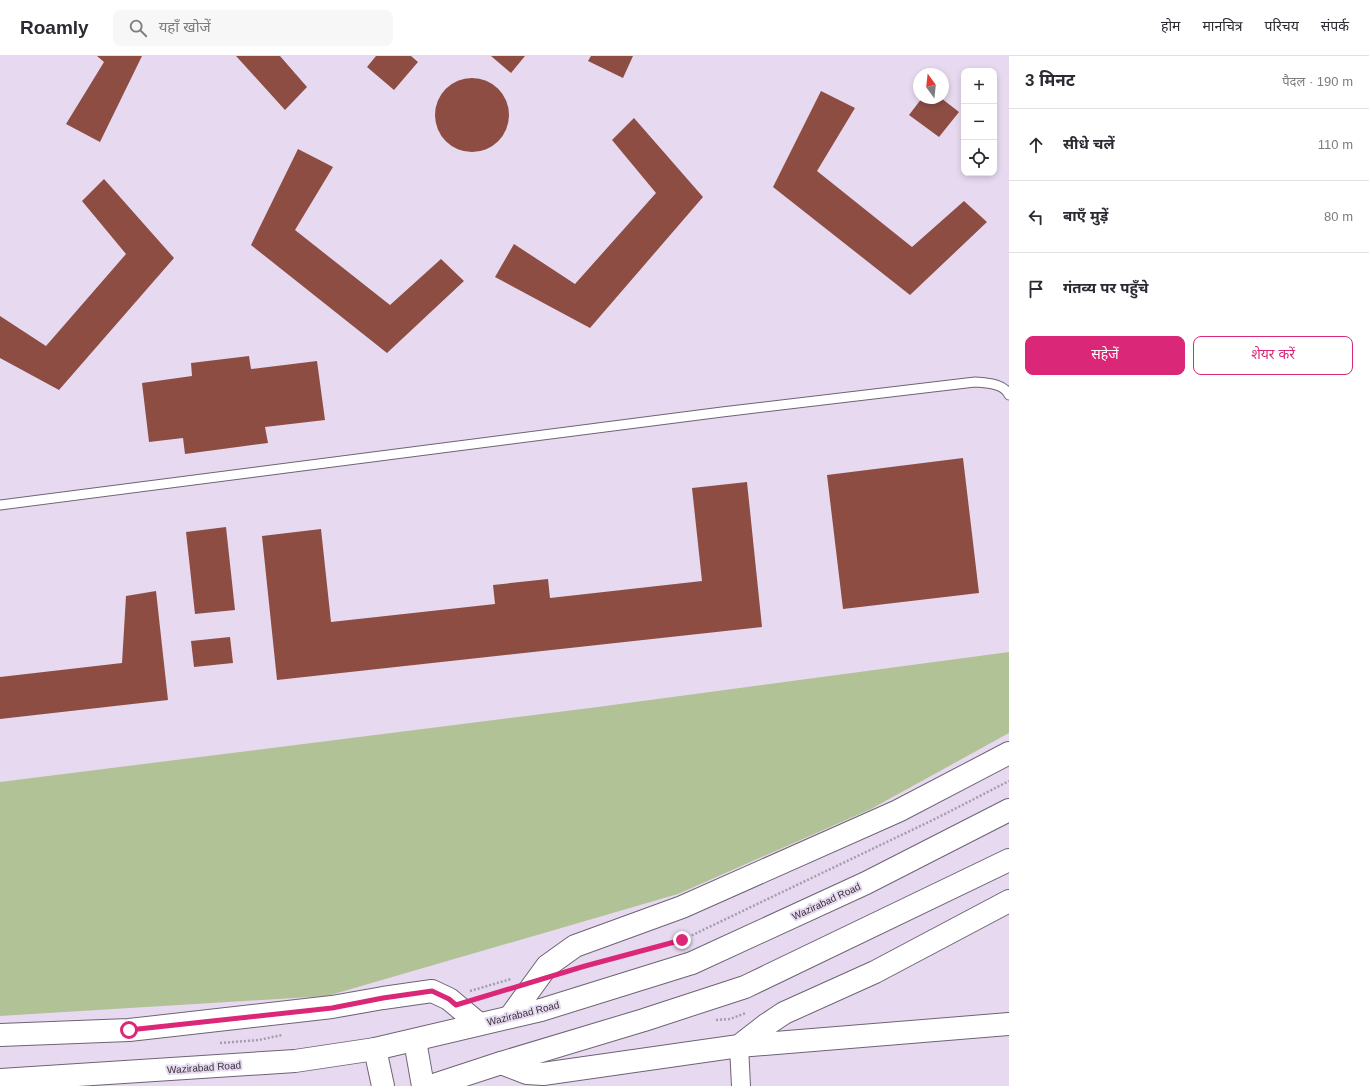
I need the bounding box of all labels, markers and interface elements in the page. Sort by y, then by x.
search box [113,10,393,46]
text: Roamly [20,17,89,38]
icon: search [127,17,149,39]
text: यहाँ खोजें [159,18,211,35]
text: होम [1161,18,1180,34]
text: मानचित्र [1202,18,1243,34]
text: परिचय [1265,18,1299,34]
text: संपर्क [1321,18,1349,34]
north arrow [913,68,949,104]
map controls [961,68,997,176]
button: + [961,68,997,104]
text: 3 मिनट [1025,71,1075,90]
text: पैदल · 190 m [1282,74,1353,89]
button: − [961,104,997,140]
icon: ahead [1025,134,1047,156]
text: सीधे चलें [1063,135,1114,152]
text: 110 m [1318,137,1353,152]
button: locate [961,140,997,176]
icon: left [1025,206,1047,228]
text: बाएँ मुड़ें [1063,207,1108,224]
text: 80 m [1324,209,1353,224]
icon: arrive [1025,278,1047,300]
text: गंतव्य पर पहुँचे [1063,279,1148,296]
button: सहेजें [1025,336,1185,375]
button: शेयर करें [1193,336,1353,375]
street label: Wazirabad Road [790,881,862,922]
route end [673,931,691,949]
street label: Wazirabad Road [486,999,560,1028]
route start [120,1021,138,1039]
street label: Wazirabad Road [167,1059,241,1076]

